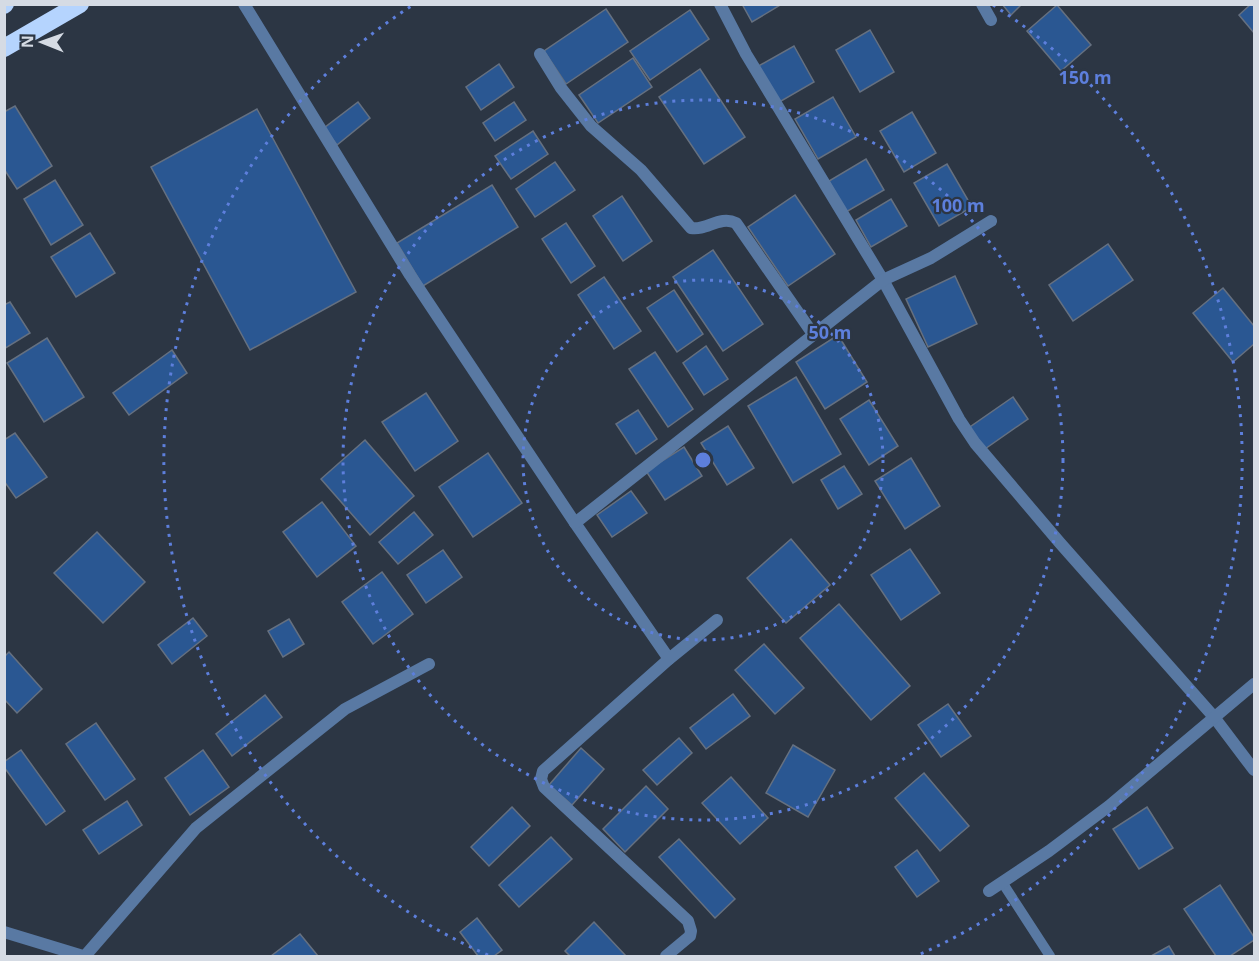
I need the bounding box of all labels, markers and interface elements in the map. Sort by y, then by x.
north arrow [12,12,72,72]
text: N [16,35,38,48]
text: 150 m [1058,65,1112,89]
text: 100 m [931,193,985,217]
text: 50 m [809,320,851,344]
centre of rings [693,450,713,470]

